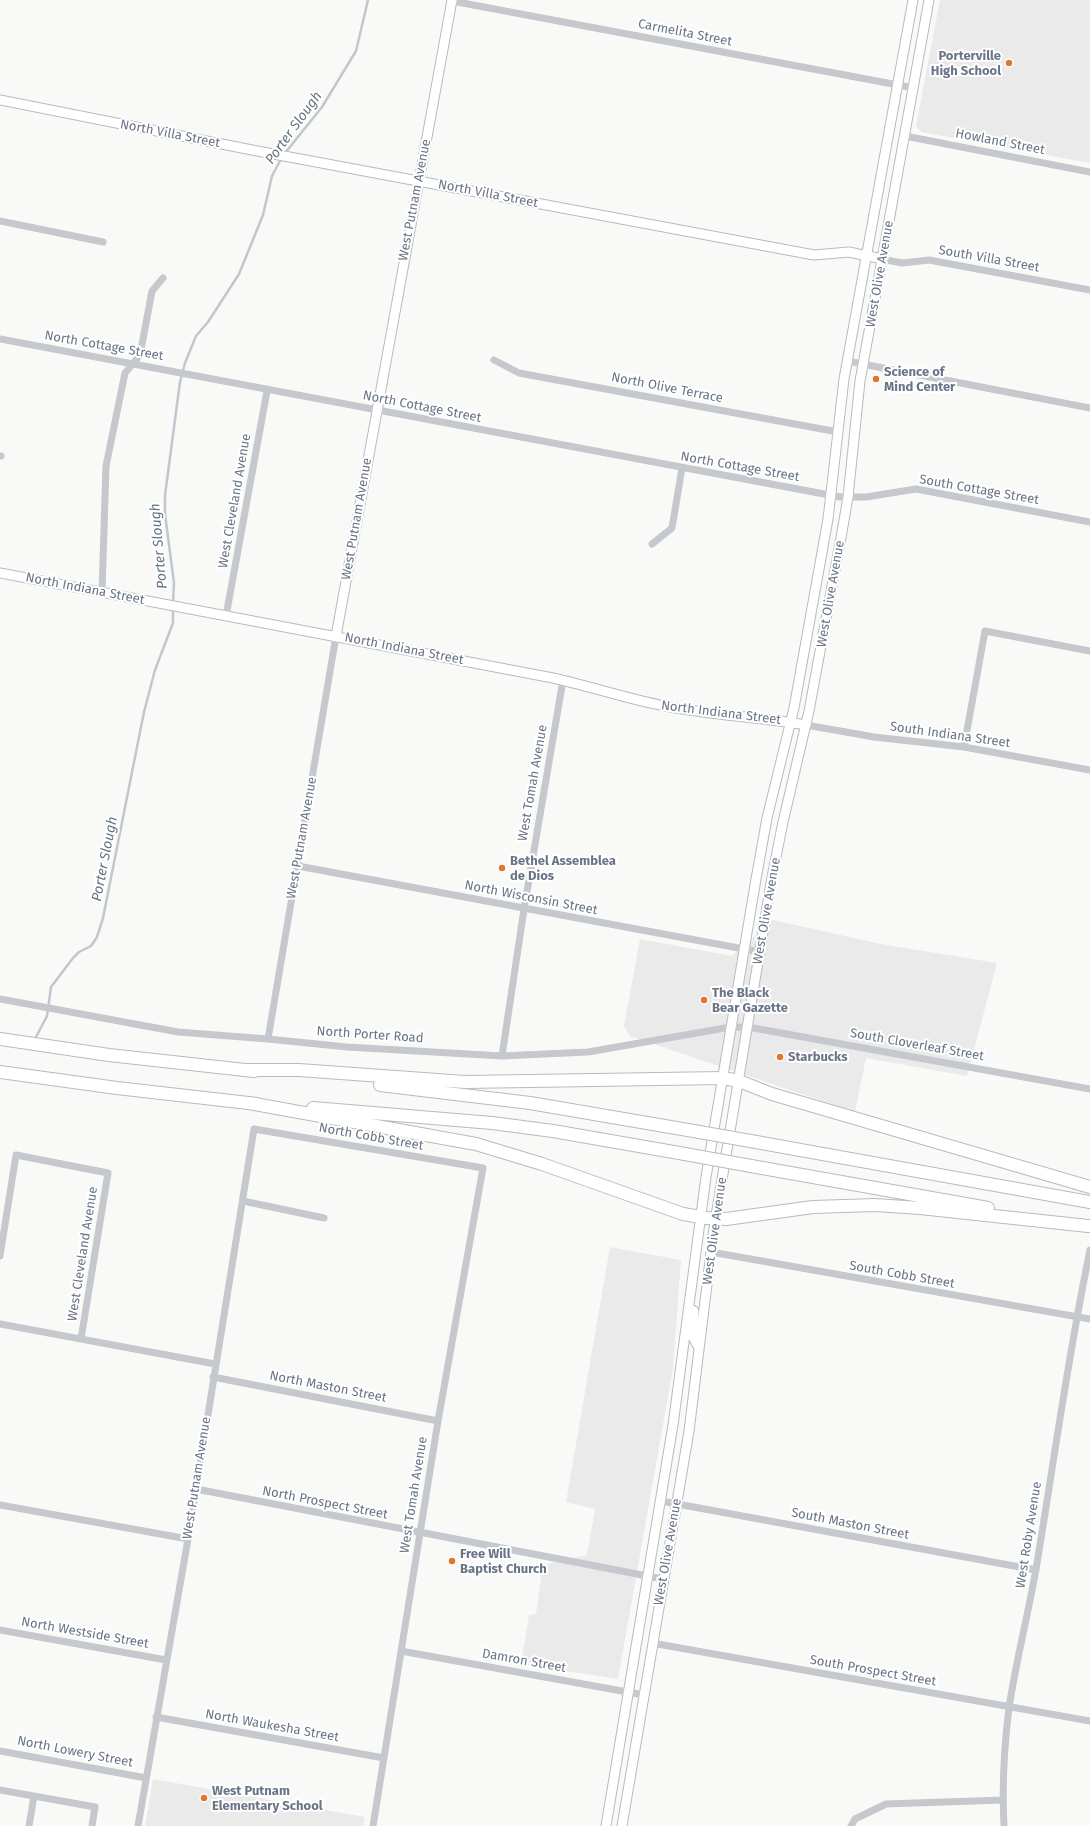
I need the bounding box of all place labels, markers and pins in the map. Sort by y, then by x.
place label: Porterville High School [931,48,1001,79]
marker: Porterville High School [1004,58,1014,68]
place label: Science of Mind Center [884,364,955,395]
marker: Science of Mind Center [871,374,881,384]
place label: Bethel Assemblea de Dios [510,853,616,884]
marker: Bethel Assemblea de Dios [497,863,507,873]
place label: The Black Bear Gazette [712,985,788,1016]
marker: The Black Bear Gazette [699,995,709,1005]
place label: Starbucks [788,1049,847,1065]
marker: Starbucks [775,1052,785,1062]
place label: Free Will Baptist Church [460,1546,547,1577]
marker: Free Will Baptist Church [447,1556,457,1566]
place label: West Putnam Elementary School [212,1783,323,1814]
marker: West Putnam Elementary School [199,1793,209,1803]

